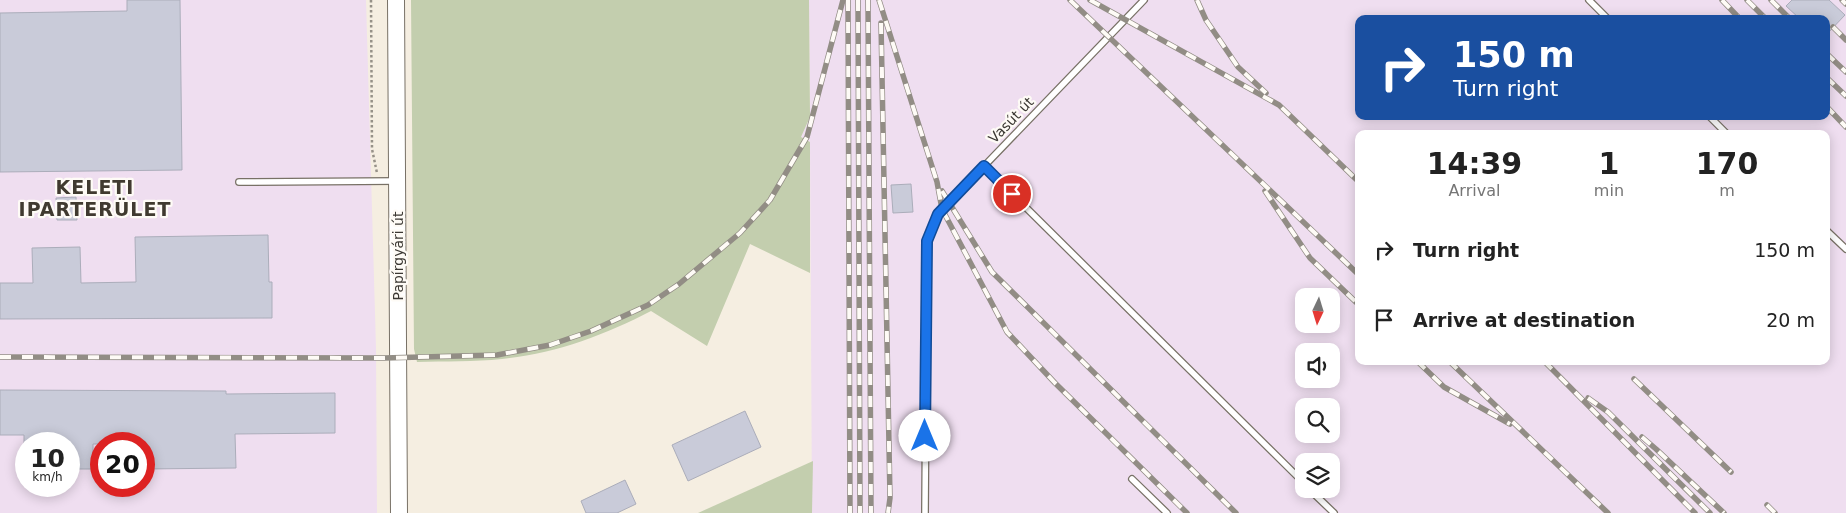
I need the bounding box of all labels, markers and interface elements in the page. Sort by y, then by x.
icon: right [1370,35,1435,100]
text: 150 m [1453,35,1575,75]
text: Turn right [1453,76,1558,101]
street label: Vasút út [985,93,1037,146]
text: 14:39 [1427,146,1522,181]
text: 1 [1598,146,1619,181]
text: 170 [1696,146,1758,181]
pin [991,173,1033,215]
district label: KELETI IPARTERÜLET [19,176,171,220]
icon: arrive [998,180,1026,208]
text: Arrival [1448,181,1500,200]
text: min [1594,181,1624,200]
text: m [1719,181,1735,200]
street label: Papírgyári út [390,211,406,300]
icon: right [1370,236,1398,264]
text: Turn right [1413,239,1519,261]
text: 150 m [1754,239,1815,261]
north arrow [1295,288,1340,332]
map controls [1295,288,1340,498]
icon: arrive [1370,306,1398,334]
text: Arrive at destination [1413,309,1635,331]
text: 20 m [1766,309,1815,331]
button: sound [1295,343,1340,388]
button: search [1295,398,1340,443]
position arrow [898,409,950,461]
speed limit sign: 20 [90,432,155,497]
text: 10 [30,444,65,473]
button: layers [1295,453,1340,498]
text: km/h [32,470,63,484]

